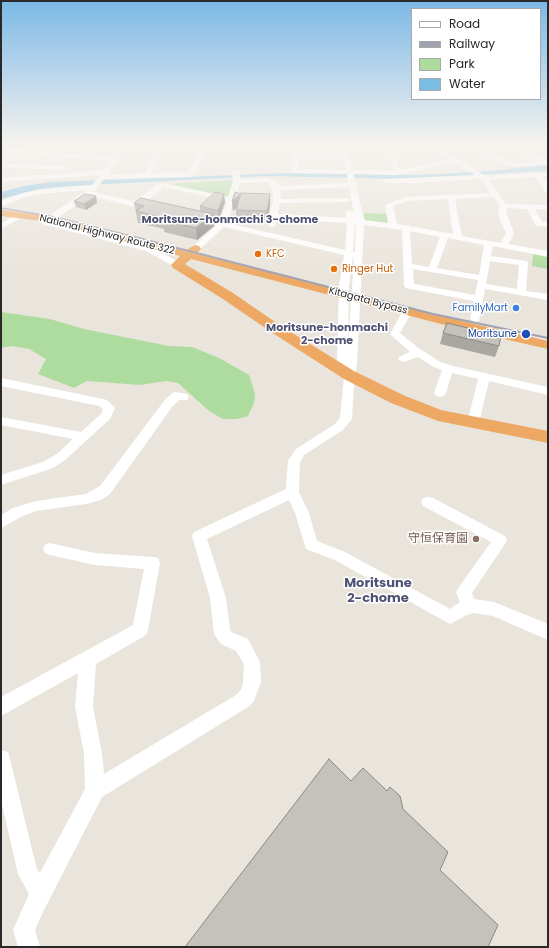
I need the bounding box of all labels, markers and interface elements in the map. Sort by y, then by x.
legend [411,8,541,100]
text: Road [449,15,480,32]
text: Railway [449,35,495,52]
text: Park [449,55,475,72]
text: Water [449,75,485,92]
street label: National Highway Route 322 [38,212,176,258]
district label: Moritsune-honmachi 3-chome [142,213,318,227]
place label: KFC [266,248,285,260]
marker: KFC [253,249,263,259]
place label: Ringer Hut [342,263,393,275]
marker: Ringer Hut [329,264,339,274]
street label: Kitagata Bypass [327,285,409,317]
place label: FamilyMart [453,302,508,314]
marker: FamilyMart [511,303,521,313]
district label: Moritsune-honmachi 2-chome [266,321,388,347]
place label: Moritsune [468,328,517,340]
marker: Moritsune [520,328,532,340]
place label: 守恒保育園 [408,532,468,546]
marker: 守恒保育園 [471,534,481,544]
district label: Moritsune 2-chome [344,576,412,607]

